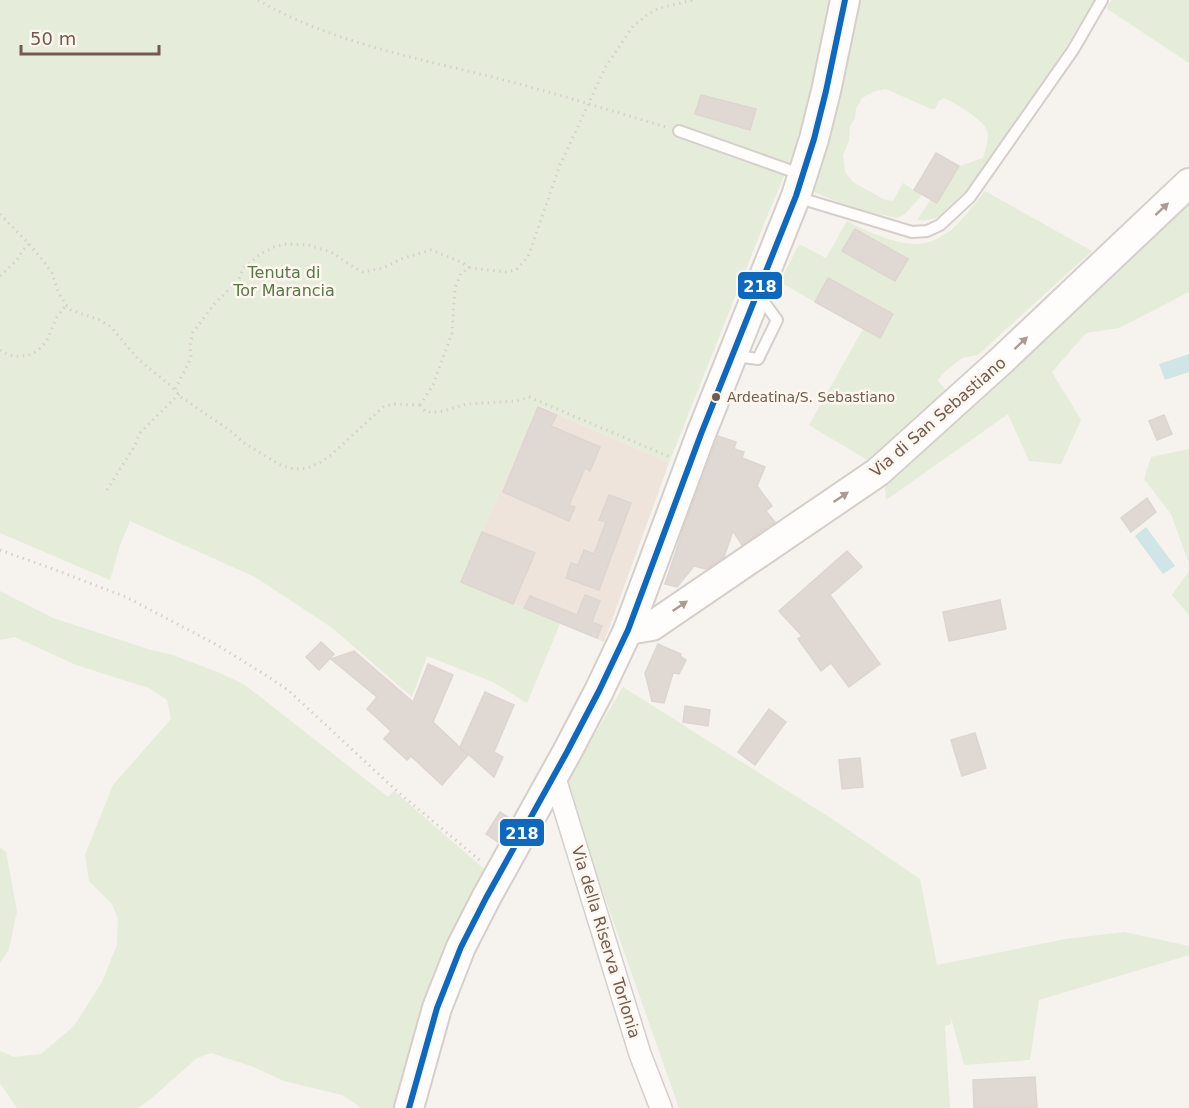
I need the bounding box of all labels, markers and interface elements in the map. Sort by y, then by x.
scale bar [21,18,159,56]
text: 50 m [30,28,76,49]
one-way arrow [1155,202,1169,216]
park label: Tenuta di Tor Marancia [232,263,335,300]
line badge: 218 [737,271,783,300]
text: 218 [743,277,777,296]
one-way arrow [1013,336,1027,350]
street label: Via di San Sebastiano [866,353,1010,481]
place label: Ardeatina/S. Sebastiano [727,389,895,405]
marker: Ardeatina/S. Sebastiano [710,391,722,403]
one-way arrow [833,492,849,503]
one-way arrow [671,601,688,612]
line badge: 218 [499,818,545,847]
text: 218 [505,824,539,843]
street label: Via della Riserva Torlonia [568,843,644,1041]

